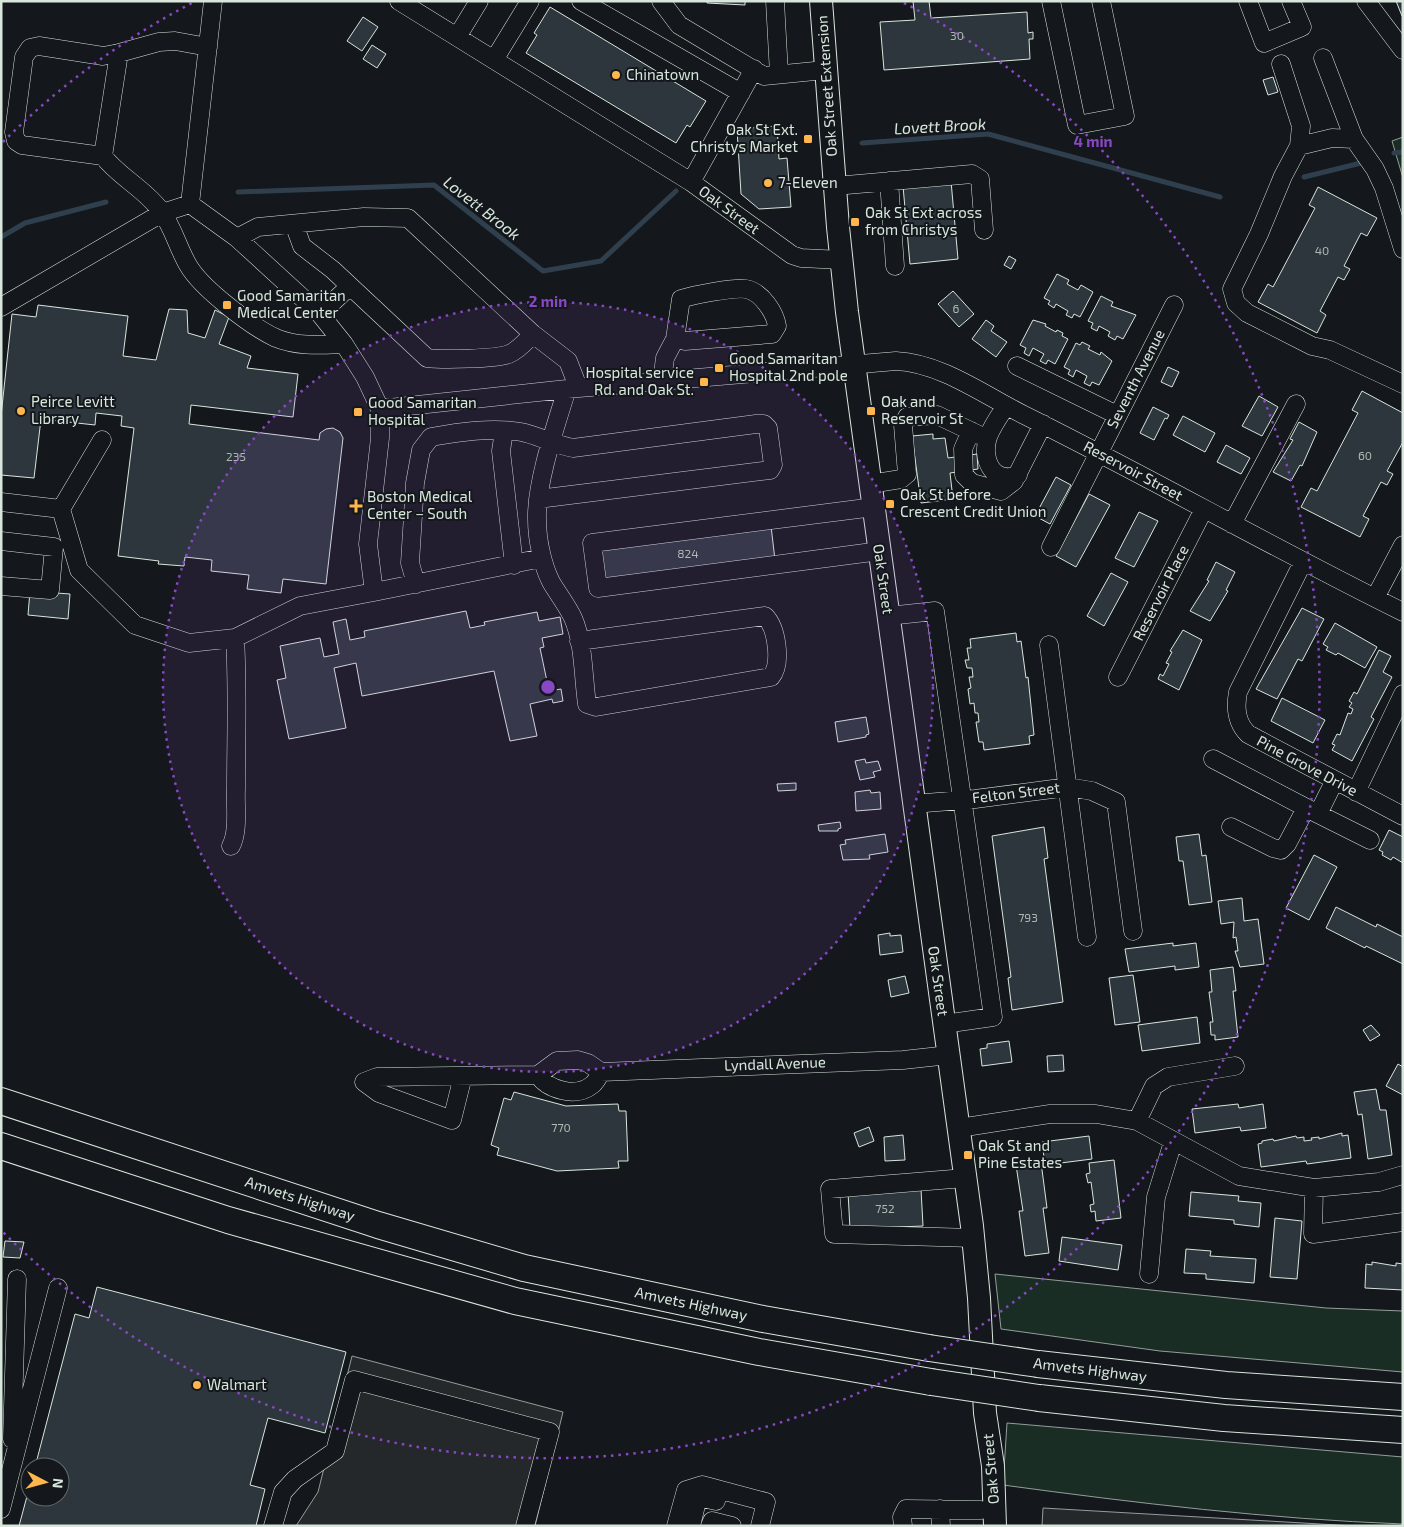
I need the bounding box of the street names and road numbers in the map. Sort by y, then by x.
street label: Oak Street Extension [812,15,840,157]
street label: Oak Street [696,181,764,237]
street label: Seventh Avenue [1102,326,1168,431]
street label: Reservoir Street [1081,436,1186,504]
street label: Reservoir Place [1128,542,1192,643]
street label: Oak Street [870,543,898,615]
street label: Pine Grove Drive [1254,731,1361,799]
street label: Felton Street [971,778,1061,806]
street label: Oak Street [925,945,953,1017]
street label: Lyndall Avenue [724,1052,826,1074]
street label: Amvets Highway [243,1172,358,1224]
street label: Amvets Highway [633,1282,749,1324]
street label: Amvets Highway [1032,1353,1148,1385]
street label: Oak Street [978,1433,1002,1505]

